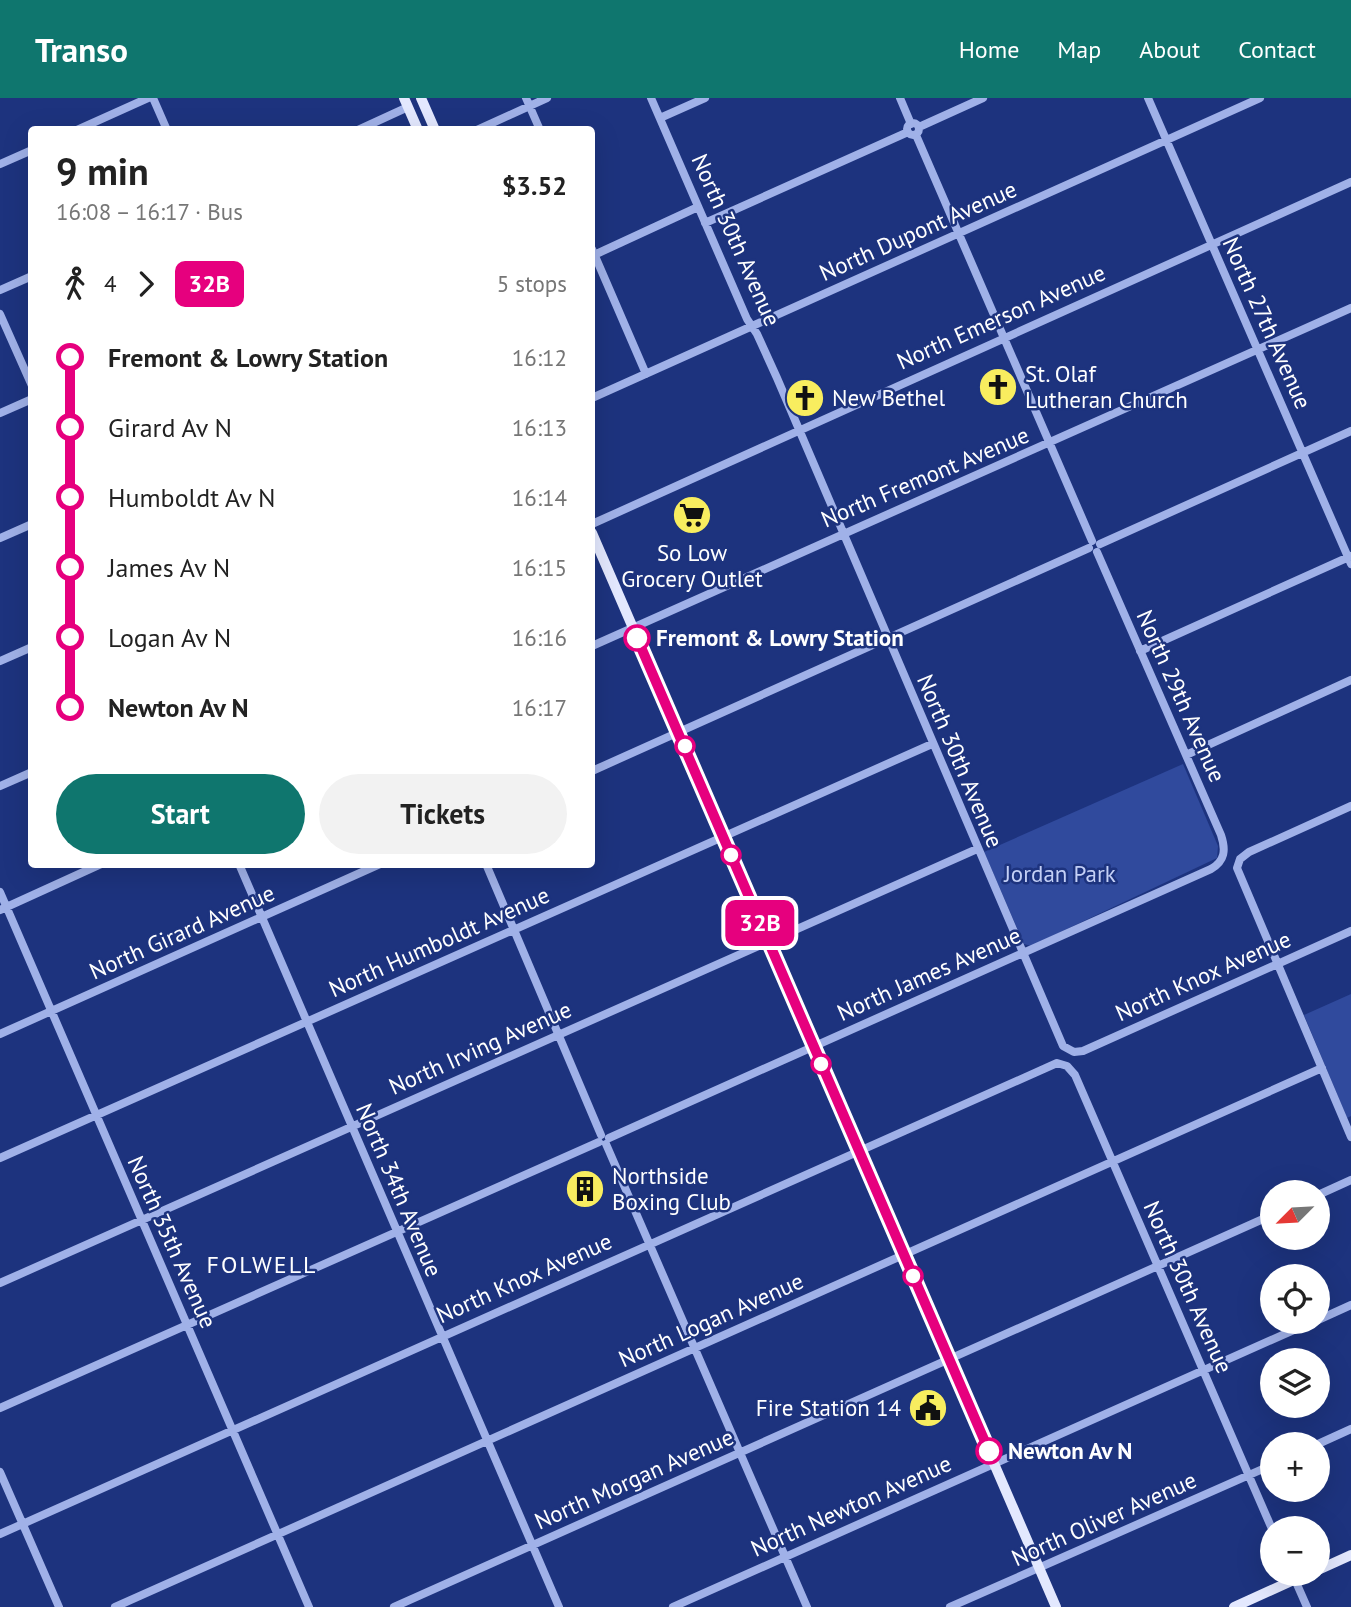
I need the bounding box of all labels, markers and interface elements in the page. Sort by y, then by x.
text: Transo [35,28,128,71]
text: Home [959,34,1019,65]
text: Map [1057,34,1101,65]
text: About [1139,34,1200,65]
text: Contact [1238,34,1316,65]
text: 9 min [56,146,149,195]
street label: North 30th Avenue [685,149,787,330]
text: $3.52 [502,169,567,202]
street label: North Dupont Avenue [815,174,1021,287]
text: 16:08 – 16:17 · Bus [56,197,243,226]
street label: North 27th Avenue [1217,232,1318,413]
street label: North Emerson Avenue [892,258,1110,376]
icon: walk [56,265,94,303]
icon: forward [127,265,165,303]
text: 32B [189,268,230,299]
text: 4 [104,269,117,298]
text: 5 stops [497,269,567,298]
text: Fremont & Lowry Station [108,341,388,374]
text: 16:12 [512,343,567,372]
place label: St. Olaf Lutheran Church [1025,359,1188,414]
church icon: St. Olaf Lutheran Church [977,366,1019,408]
church icon: New Bethel [784,377,826,419]
place label: New Bethel [832,383,946,412]
text: Girard Av N [108,411,232,444]
text: 16:13 [512,413,567,442]
street label: North Fremont Avenue [817,420,1033,533]
text: Humboldt Av N [108,481,275,514]
text: 16:14 [512,483,567,512]
supermarket icon: So Low Grocery Outlet [671,494,713,536]
place label: So Low Grocery Outlet [621,538,763,593]
text: James Av N [108,551,230,584]
text: 16:15 [512,553,567,582]
street label: North 29th Avenue [1130,605,1232,786]
text: Logan Av N [108,621,231,654]
text: 16:16 [512,623,567,652]
place label: Fremont & Lowry Station [656,623,904,652]
marker: Fremont & Lowry Station [624,625,650,651]
street label: North 30th Avenue [911,670,1010,852]
text: Newton Av N [108,691,249,724]
text: 16:17 [512,693,567,722]
unlabelled marker [675,736,695,756]
button: Start [56,774,305,854]
button: Tickets [319,774,567,854]
unlabelled marker [721,845,741,865]
park label: Jordan Park [1003,859,1116,888]
street label: North Girard Avenue [85,878,279,985]
street label: North Humboldt Avenue [324,880,554,1003]
line badge: 32B [720,900,800,946]
text: 32B [739,907,781,938]
street label: North James Avenue [832,920,1025,1027]
street label: North Knox Avenue [1111,924,1295,1027]
street label: North Irving Avenue [384,994,576,1101]
unlabelled marker [811,1054,831,1074]
street label: North 34th Avenue [350,1099,449,1281]
street label: North 35th Avenue [121,1151,223,1332]
place label: Northside Boxing Club [612,1161,731,1216]
building icon: Northside Boxing Club [564,1168,606,1210]
north arrow [1260,1180,1330,1250]
map controls [1260,1180,1330,1586]
street label: North 30th Avenue [1137,1196,1239,1377]
street label: North Knox Avenue [432,1226,616,1329]
district label: FOLWELL [206,1249,318,1280]
button: locate [1260,1264,1330,1334]
street label: North Logan Avenue [614,1266,808,1373]
unlabelled marker [903,1266,923,1286]
button: layers [1260,1348,1330,1418]
public building icon: Fire Station 14 [907,1387,949,1429]
place label: Fire Station 14 [756,1393,901,1422]
street label: North Morgan Avenue [530,1422,738,1535]
button: + [1260,1432,1330,1502]
place label: Newton Av N [1008,1436,1132,1465]
marker: Newton Av N [976,1438,1002,1464]
street label: North Newton Avenue [746,1448,956,1563]
street label: North Oliver Avenue [1007,1465,1201,1572]
button: − [1260,1516,1330,1586]

